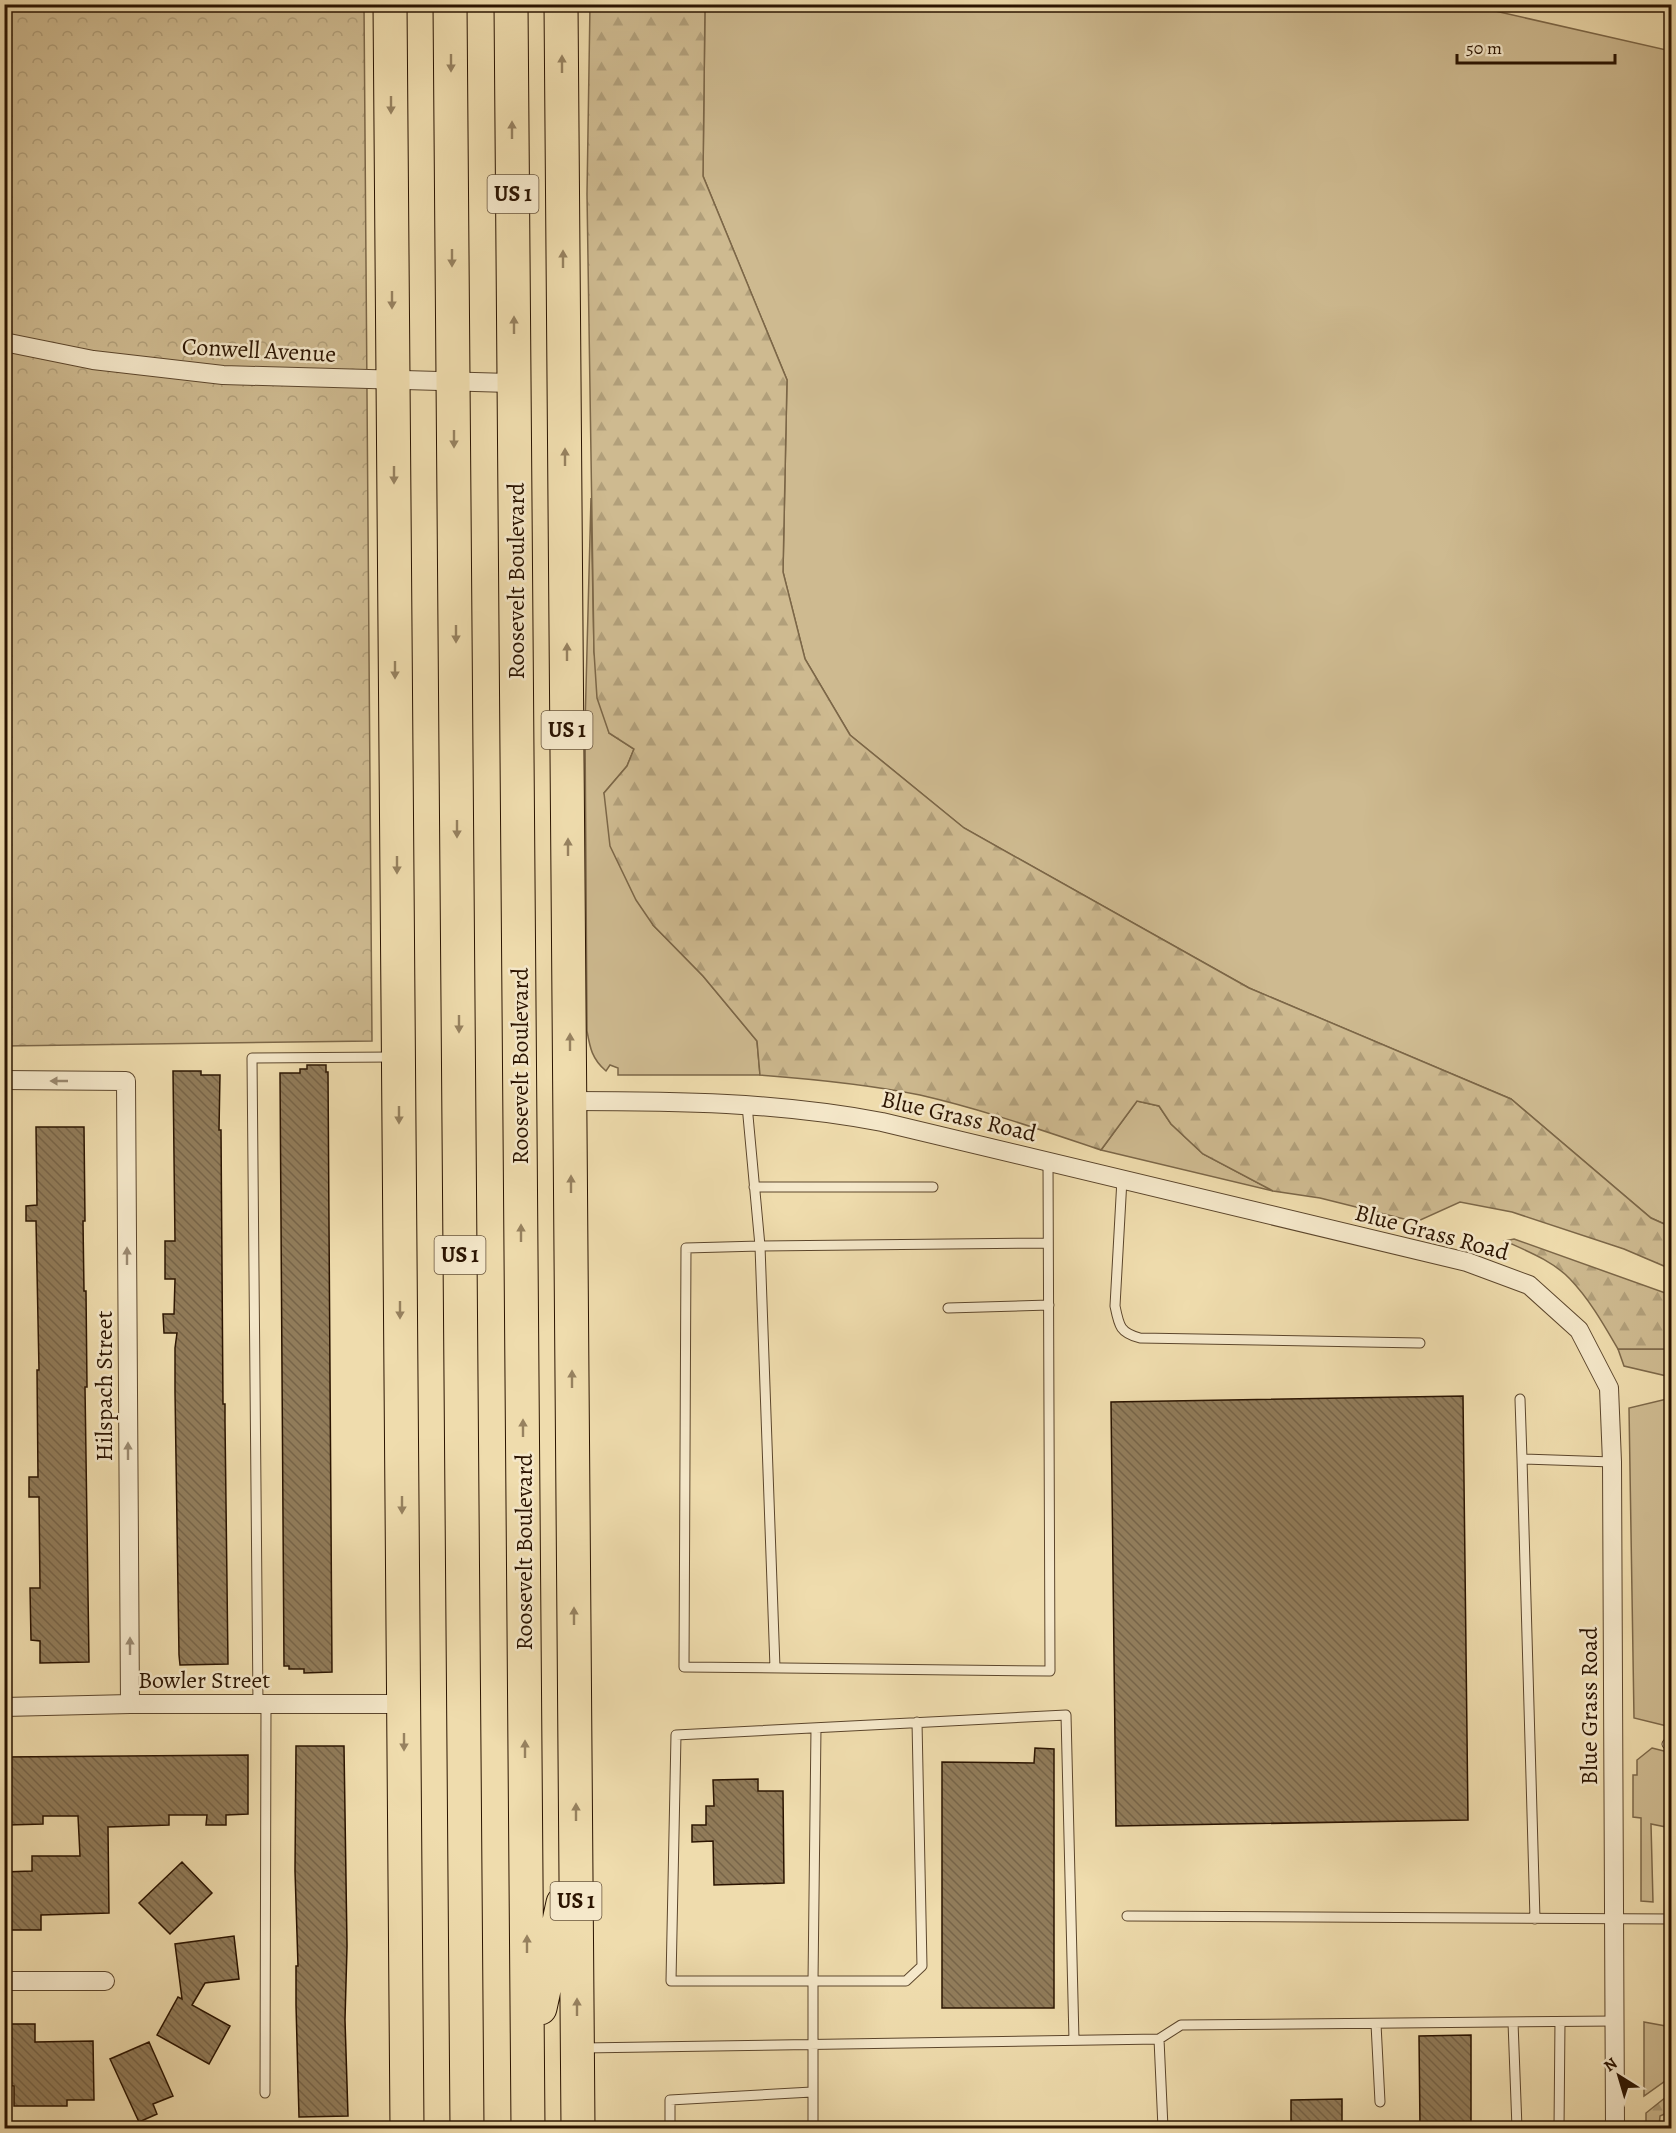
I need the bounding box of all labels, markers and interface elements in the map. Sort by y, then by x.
scale bar [1457,27,1614,65]
text: 50 m [1466,36,1502,60]
one-way arrow [446,53,456,72]
one-way arrow [557,54,567,73]
one-way arrow [386,95,396,114]
one-way arrow [507,120,517,139]
road number: US 1 [488,175,538,213]
one-way arrow [447,248,457,267]
one-way arrow [559,249,568,268]
one-way arrow [387,290,397,309]
one-way arrow [509,315,519,334]
street label: Conwell Avenue [181,330,337,370]
one-way arrow [449,430,459,449]
one-way arrow [560,448,570,467]
one-way arrow [389,465,399,484]
street label: Roosevelt Boulevard [500,483,532,679]
one-way arrow [451,625,461,644]
one-way arrow [562,643,572,662]
one-way arrow [390,660,400,679]
road number: US 1 [542,711,592,749]
one-way arrow [452,820,462,839]
one-way arrow [563,838,573,857]
one-way arrow [392,855,402,874]
street label: Roosevelt Boulevard [504,968,536,1164]
one-way arrow [454,1015,463,1034]
one-way arrow [565,1033,575,1052]
one-way arrow [49,1076,68,1086]
street label: Blue Grass Road [878,1083,1040,1149]
one-way arrow [394,1105,404,1124]
one-way arrow [566,1174,576,1193]
street label: Blue Grass Road [1351,1196,1513,1268]
one-way arrow [516,1224,526,1243]
road number: US 1 [434,1236,486,1274]
one-way arrow [122,1246,132,1265]
one-way arrow [395,1300,405,1319]
street label: Hilspach Street [88,1311,120,1461]
one-way arrow [567,1369,577,1388]
one-way arrow [518,1419,527,1438]
one-way arrow [123,1441,133,1460]
street label: Roosevelt Boulevard [508,1454,540,1650]
one-way arrow [397,1495,407,1514]
one-way arrow [569,1606,579,1625]
street label: Blue Grass Road [1573,1627,1605,1785]
one-way arrow [125,1636,134,1655]
street label: Bowler Street [138,1664,270,1696]
one-way arrow [399,1732,408,1751]
one-way arrow [520,1740,530,1759]
one-way arrow [571,1803,581,1822]
road number: US 1 [550,1882,602,1920]
one-way arrow [522,1935,531,1954]
one-way arrow [572,1998,582,2017]
north arrow [1589,2046,1649,2106]
text: N [1599,2052,1622,2077]

